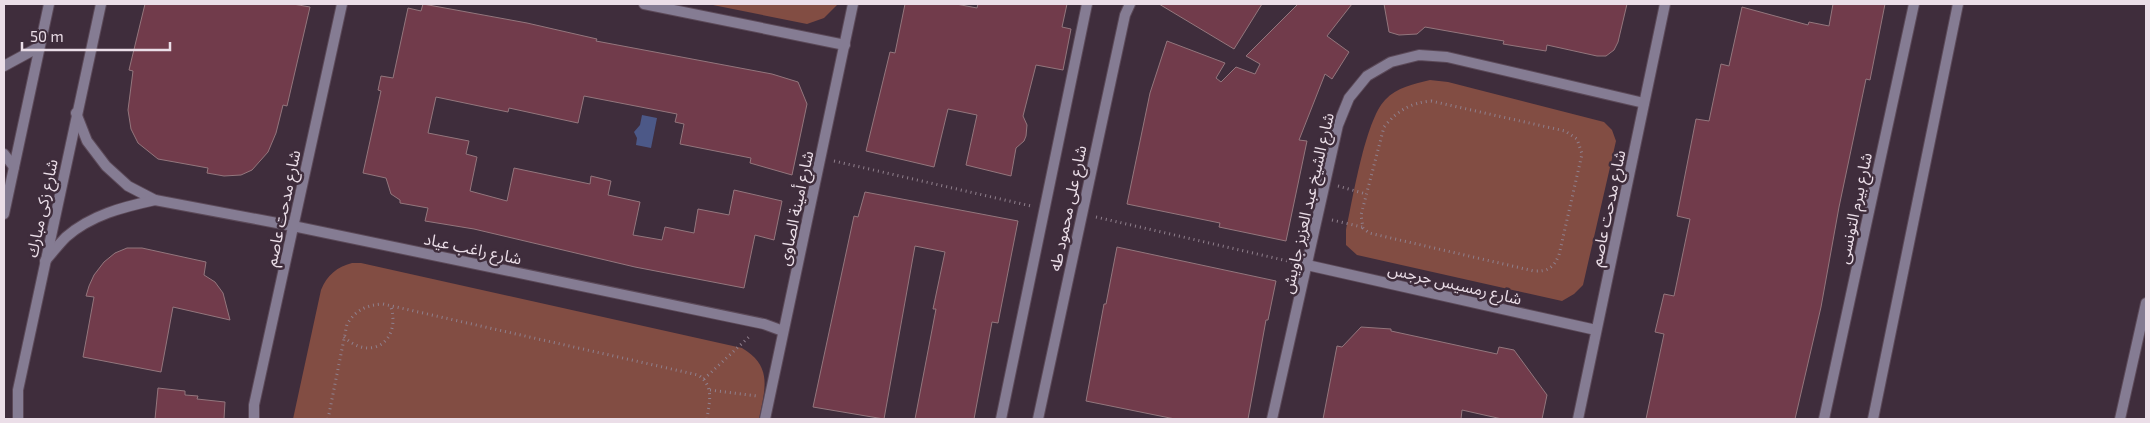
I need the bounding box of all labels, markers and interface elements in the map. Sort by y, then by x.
scale bar [22,20,170,52]
text: 50 m [30,27,64,45]
street label: شارع الشيخ عبد العزيز جاويش [1277,111,1341,296]
street label: شارع على محمود طه [1044,143,1094,273]
street label: شارع مدحت عاصم [260,148,308,269]
street label: شارع مدحت عاصم [1585,148,1633,269]
street label: شارع أمينة الصاوى [774,149,820,268]
street label: شارع بيرم التونسى [1833,151,1879,266]
street label: شارع زكى مبارك [21,157,65,260]
street label: شارع راغب عياد [422,228,524,272]
street label: شارع رمسيس جرجس [1385,258,1524,312]

